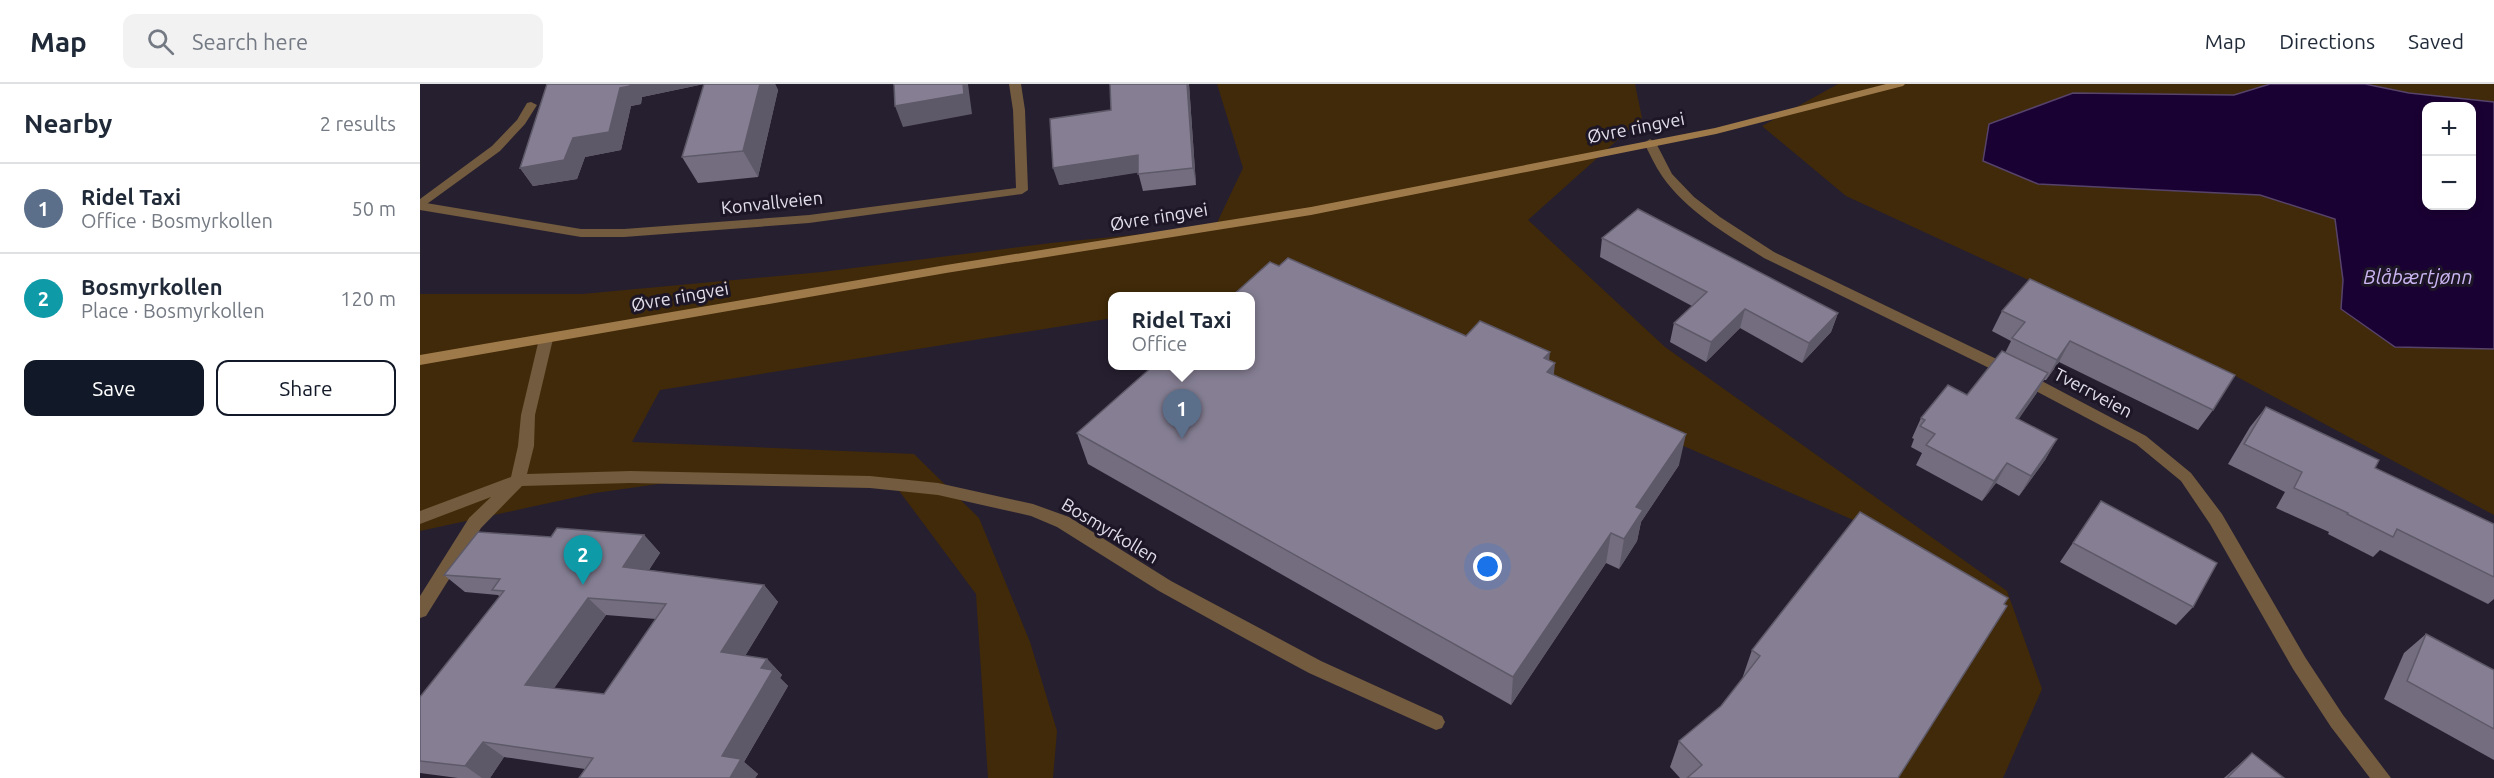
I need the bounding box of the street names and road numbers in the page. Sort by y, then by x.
street label: Øvre ringvei [1586,108,1686,146]
street label: Konvallveien [720,187,824,217]
street label: Øvre ringvei [1109,198,1209,234]
street label: Øvre ringvei [630,278,730,314]
street label: Tverrveien [2051,363,2136,421]
street label: Bosmyrkollen [1058,493,1163,567]

